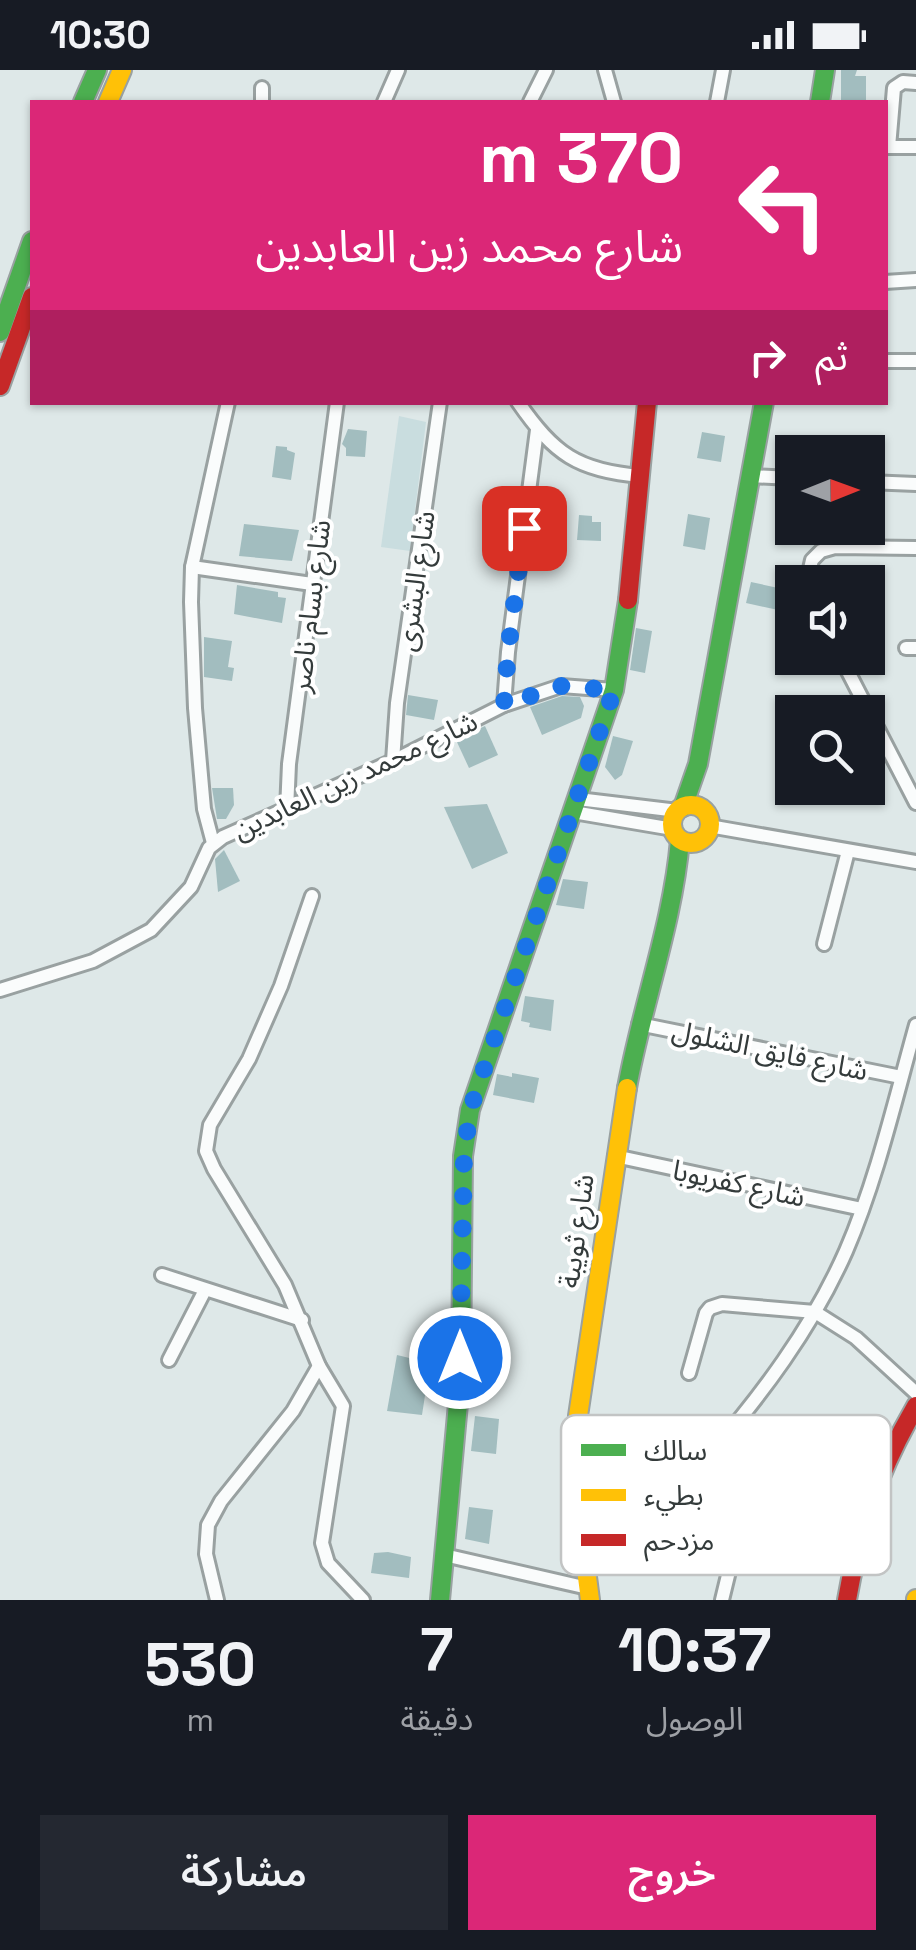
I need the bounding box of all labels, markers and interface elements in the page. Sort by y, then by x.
text: 10:30 [50,11,151,59]
text: 370 m [479,113,683,202]
icon: left [718,140,848,270]
text: شارع محمد زين العابدين [256,218,683,275]
icon: right [740,330,795,385]
text: ثم [815,333,848,381]
north arrow [775,435,885,545]
map controls [775,435,885,805]
pin [482,486,567,571]
icon: arrive [497,501,552,556]
street label: شارع البشرى [387,508,446,654]
street label: شارع بسام ناصر [281,517,341,696]
button: sound [775,565,885,675]
button: search [775,695,885,805]
street label: شارع محمد زين العابدين [227,702,484,850]
street label: شارع فايق الشلول [668,1012,871,1091]
street label: شارع كفريوبا [669,1151,809,1218]
street label: شارع ثويبة [550,1172,605,1291]
position arrow [408,1306,512,1410]
legend [561,1415,891,1575]
text: سالك [644,1432,707,1468]
text: بطيء [644,1477,704,1516]
text: مزدحم [644,1522,715,1562]
text: 7 [420,1612,454,1689]
text: 10:37 [618,1612,771,1689]
text: 530 [145,1626,256,1703]
text: دقيقة [400,1699,473,1739]
text: الوصول [646,1699,743,1739]
text: m [186,1700,214,1740]
button: مشاركة [40,1815,448,1930]
button: خروج [468,1815,876,1930]

